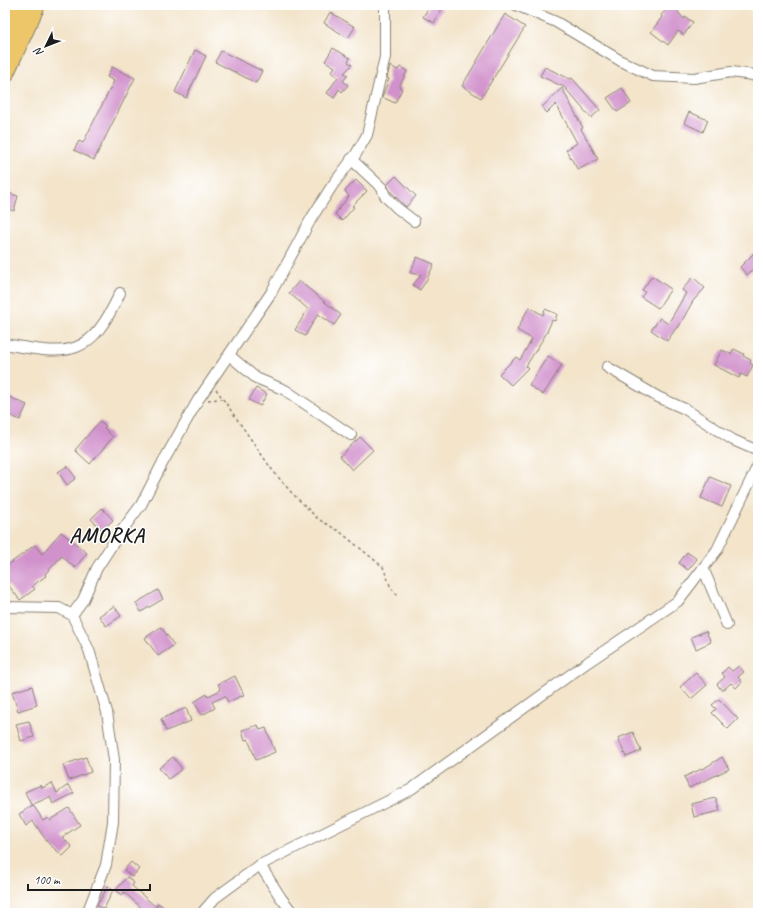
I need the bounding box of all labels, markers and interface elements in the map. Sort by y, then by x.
north arrow [26,26,66,66]
text: N [30,44,46,60]
district label: AMORKA [69,522,145,548]
scale bar [28,866,150,892]
text: 100 m [34,872,61,888]

